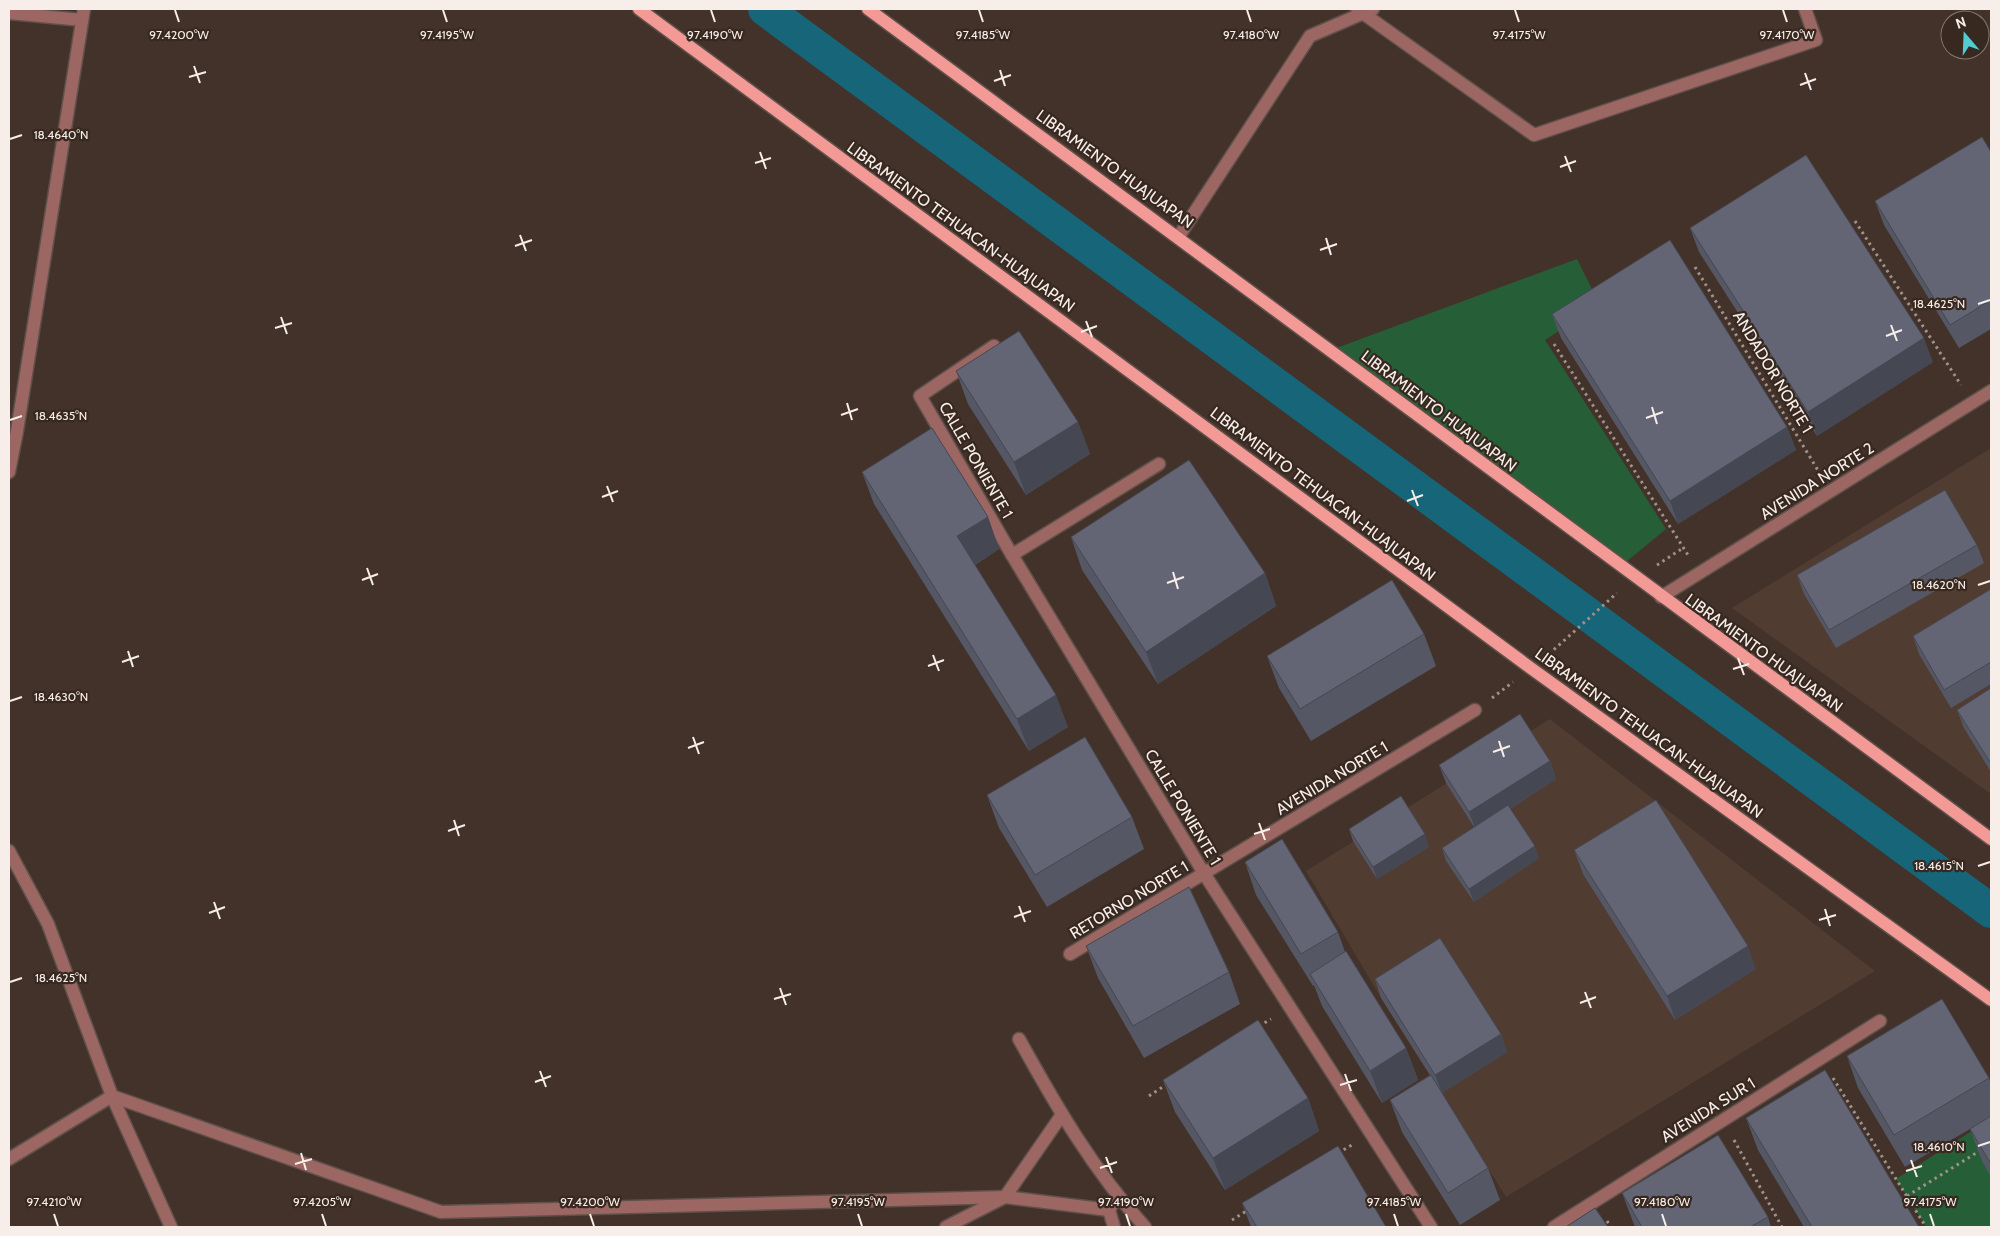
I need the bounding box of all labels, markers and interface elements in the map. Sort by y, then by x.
north arrow [1940,10,1990,60]
text: N [1953,13,1968,33]
text: 97.4200°W [149,27,209,42]
text: 97.4195°W [420,27,475,42]
text: 97.4190°W [687,27,744,42]
text: 97.4185°W [956,27,1011,42]
text: 97.4180°W [1223,27,1280,42]
text: 97.4175°W [1492,27,1546,42]
text: 97.4170°W [1760,27,1815,42]
street label: LIBRAMIENTO HUAJUAPAN [1033,106,1197,232]
text: 18.4640°N [34,127,88,142]
street label: LIBRAMIENTO TEHUACAN-HUAJUAPAN [843,138,1079,316]
text: 18.4625°N [1913,296,1965,311]
street label: ANDADOR NORTE 1 [1729,308,1817,436]
street label: LIBRAMIENTO HUAJUAPAN [1358,346,1520,476]
street label: CALLE PONIENTE 1 [935,398,1017,522]
street label: LIBRAMIENTO TEHUACAN-HUAJUAPAN [1207,403,1439,585]
text: 18.4635°N [35,408,87,423]
street label: AVENIDA NORTE 2 [1757,438,1877,524]
text: 18.4620°N [1912,577,1966,592]
street label: LIBRAMIENTO HUAJUAPAN [1682,590,1846,716]
street label: LIBRAMIENTO TEHUACAN-HUAJUAPAN [1531,644,1767,822]
text: 18.4630°N [34,689,88,704]
street label: AVENIDA NORTE 1 [1273,737,1391,819]
street label: CALLE PONIENTE 1 [1141,746,1225,868]
street label: RETORNO NORTE 1 [1066,857,1192,943]
text: 18.4615°N [1914,858,1964,873]
text: 18.4625°N [35,970,87,985]
street label: AVENIDA SUR 1 [1657,1074,1759,1146]
text: 18.4610°N [1913,1139,1965,1154]
text: 97.4210°W [26,1194,82,1209]
text: 97.4205°W [293,1194,352,1209]
text: 97.4200°W [560,1194,620,1209]
text: 97.4195°W [831,1194,886,1209]
text: 97.4190°W [1098,1194,1155,1209]
text: 97.4185°W [1367,1194,1422,1209]
text: 97.4180°W [1634,1194,1691,1209]
text: 97.4175°W [1903,1194,1957,1209]

